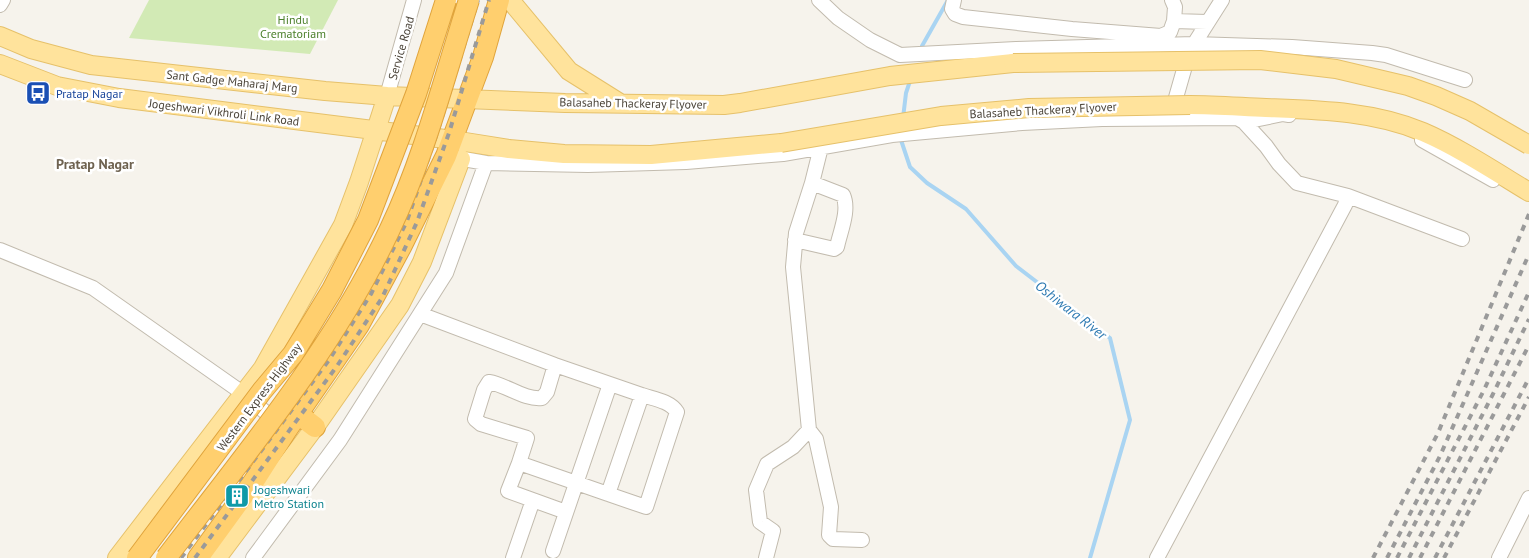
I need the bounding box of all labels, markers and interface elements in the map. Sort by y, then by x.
park label: Hindu Crematoriam [260,12,326,41]
street label: Service Road [385,15,417,81]
street label: Sant Gadge Maharaj Marg [166,67,298,95]
bus stop icon: Pratap Nagar [25,80,51,106]
place label: Pratap Nagar [56,86,123,101]
street label: Balasaheb Thackeray Flyover [559,94,707,112]
street label: Jogeshwari Vikhroli Link Road [147,95,300,129]
street label: Balasaheb Thackeray Flyover [969,99,1117,121]
district label: Pratap Nagar [56,155,134,173]
water label: Oshiwara River [1032,277,1111,344]
street label: Western Express Highway [213,340,305,454]
place label: Jogeshwari Metro Station [253,482,324,511]
building icon: Jogeshwari Metro Station [224,483,250,509]

